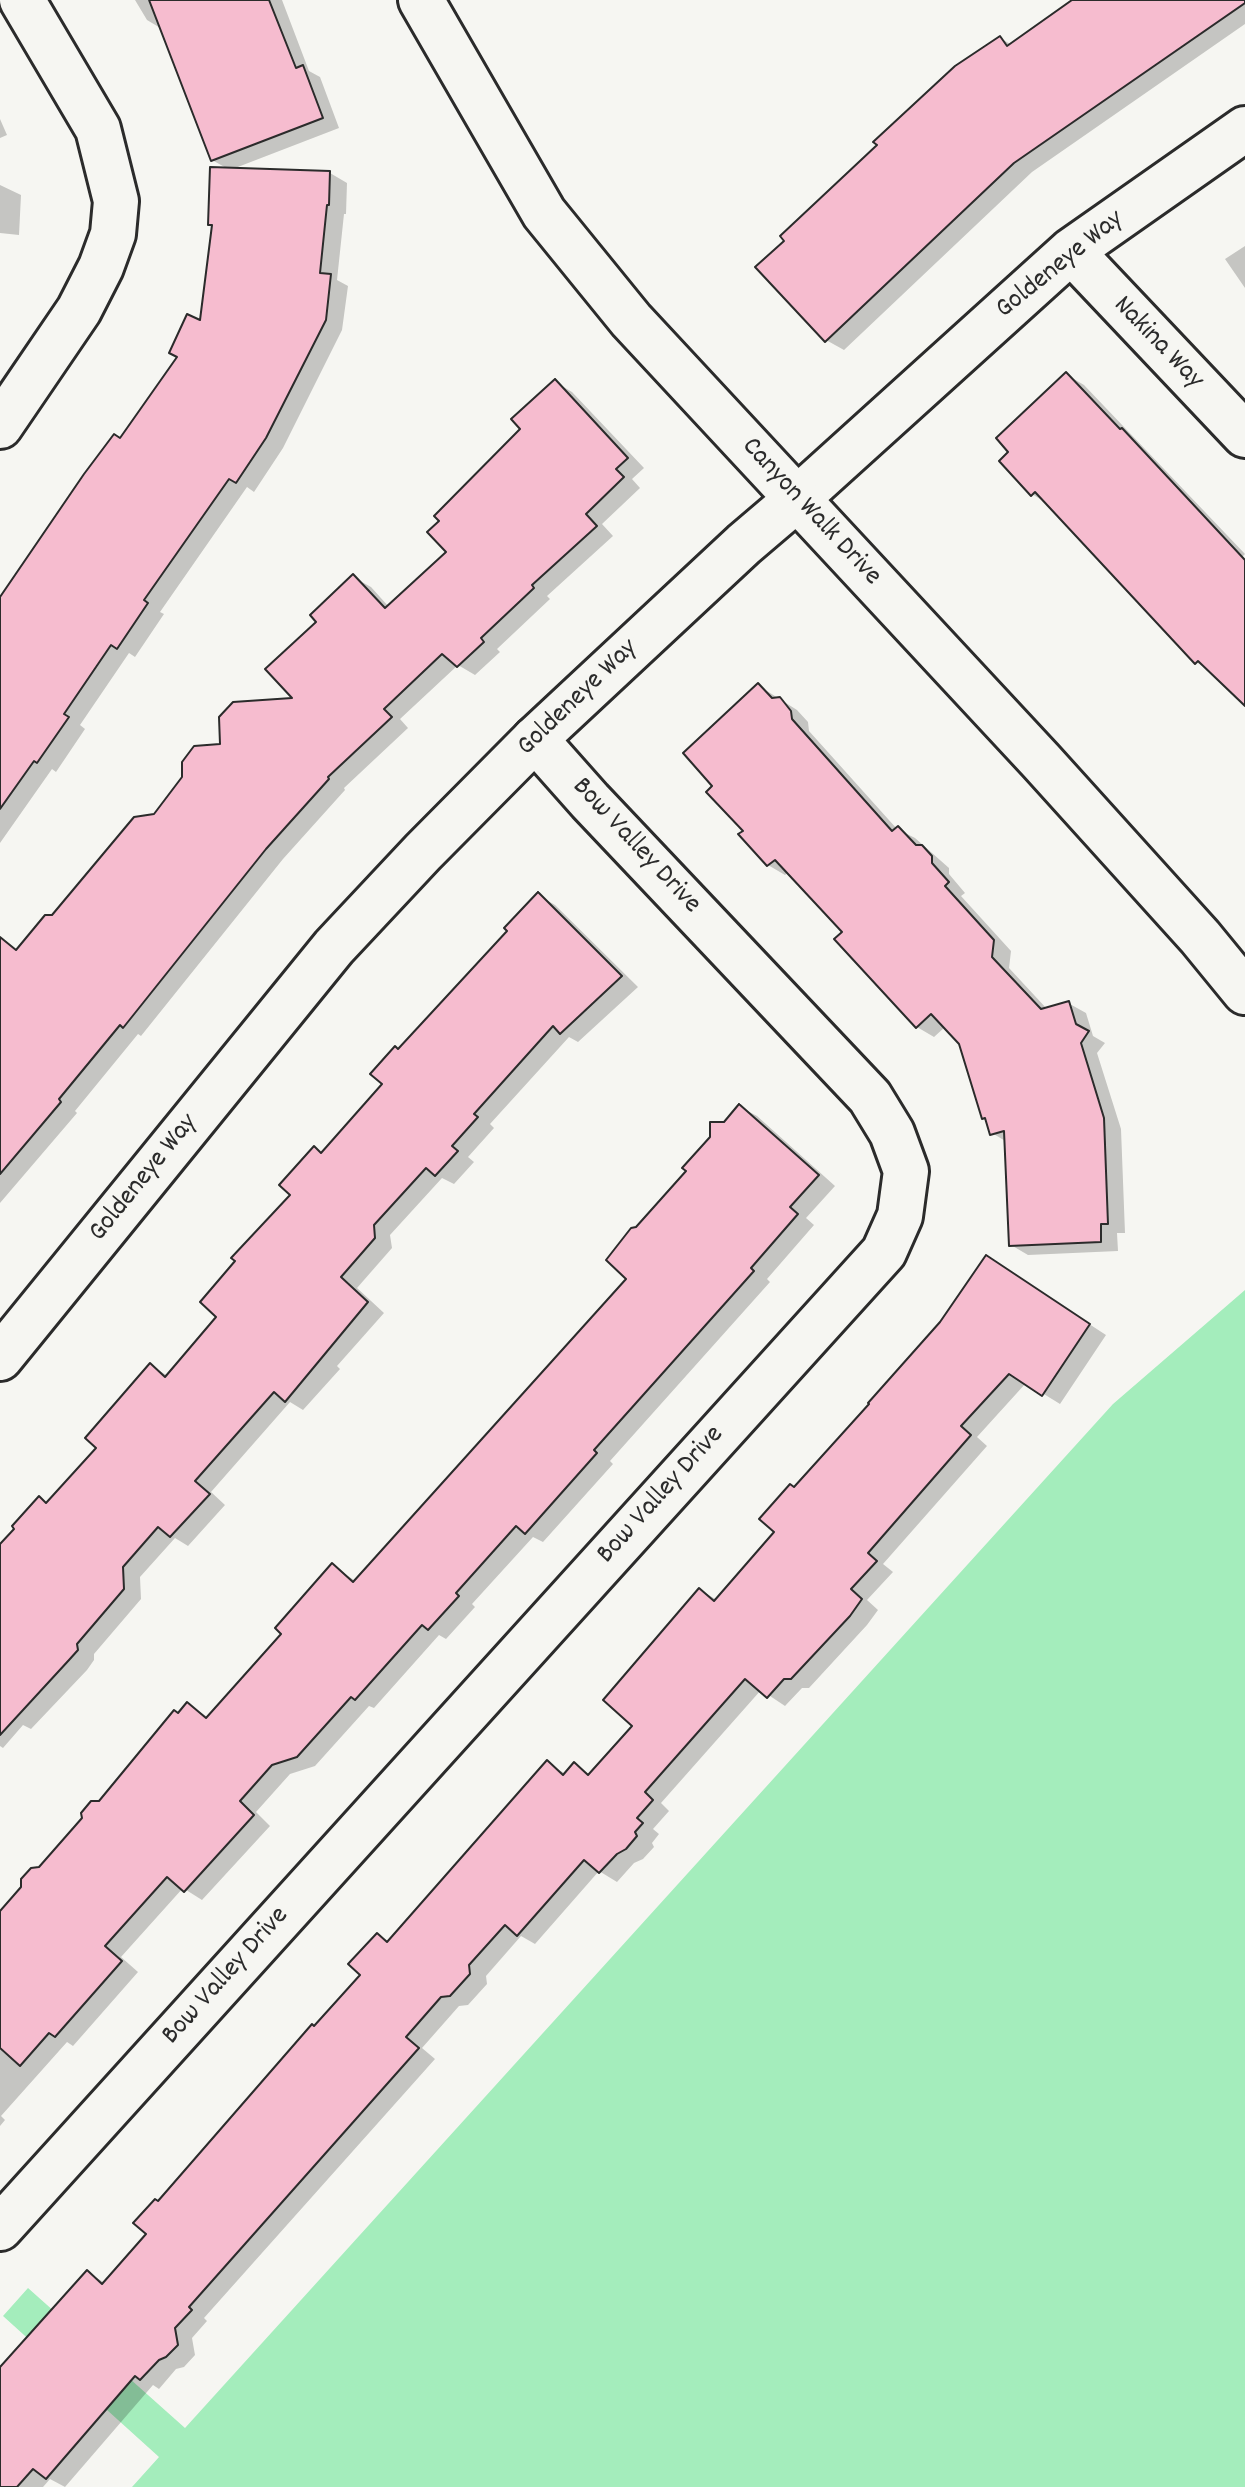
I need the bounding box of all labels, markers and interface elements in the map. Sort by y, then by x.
street label: Goldeneye Way [990,204,1132,328]
street label: Nakina Way [1104,290,1210,398]
street label: Canyon Walk Drive [733,432,887,594]
street label: Goldeneye Way [512,633,646,765]
street label: Bow Valley Drive [563,772,707,922]
street label: Goldeneye Way [83,1108,207,1250]
street label: Bow Valley Drive [591,1420,733,1572]
street label: Bow Valley Drive [156,1901,298,2053]

